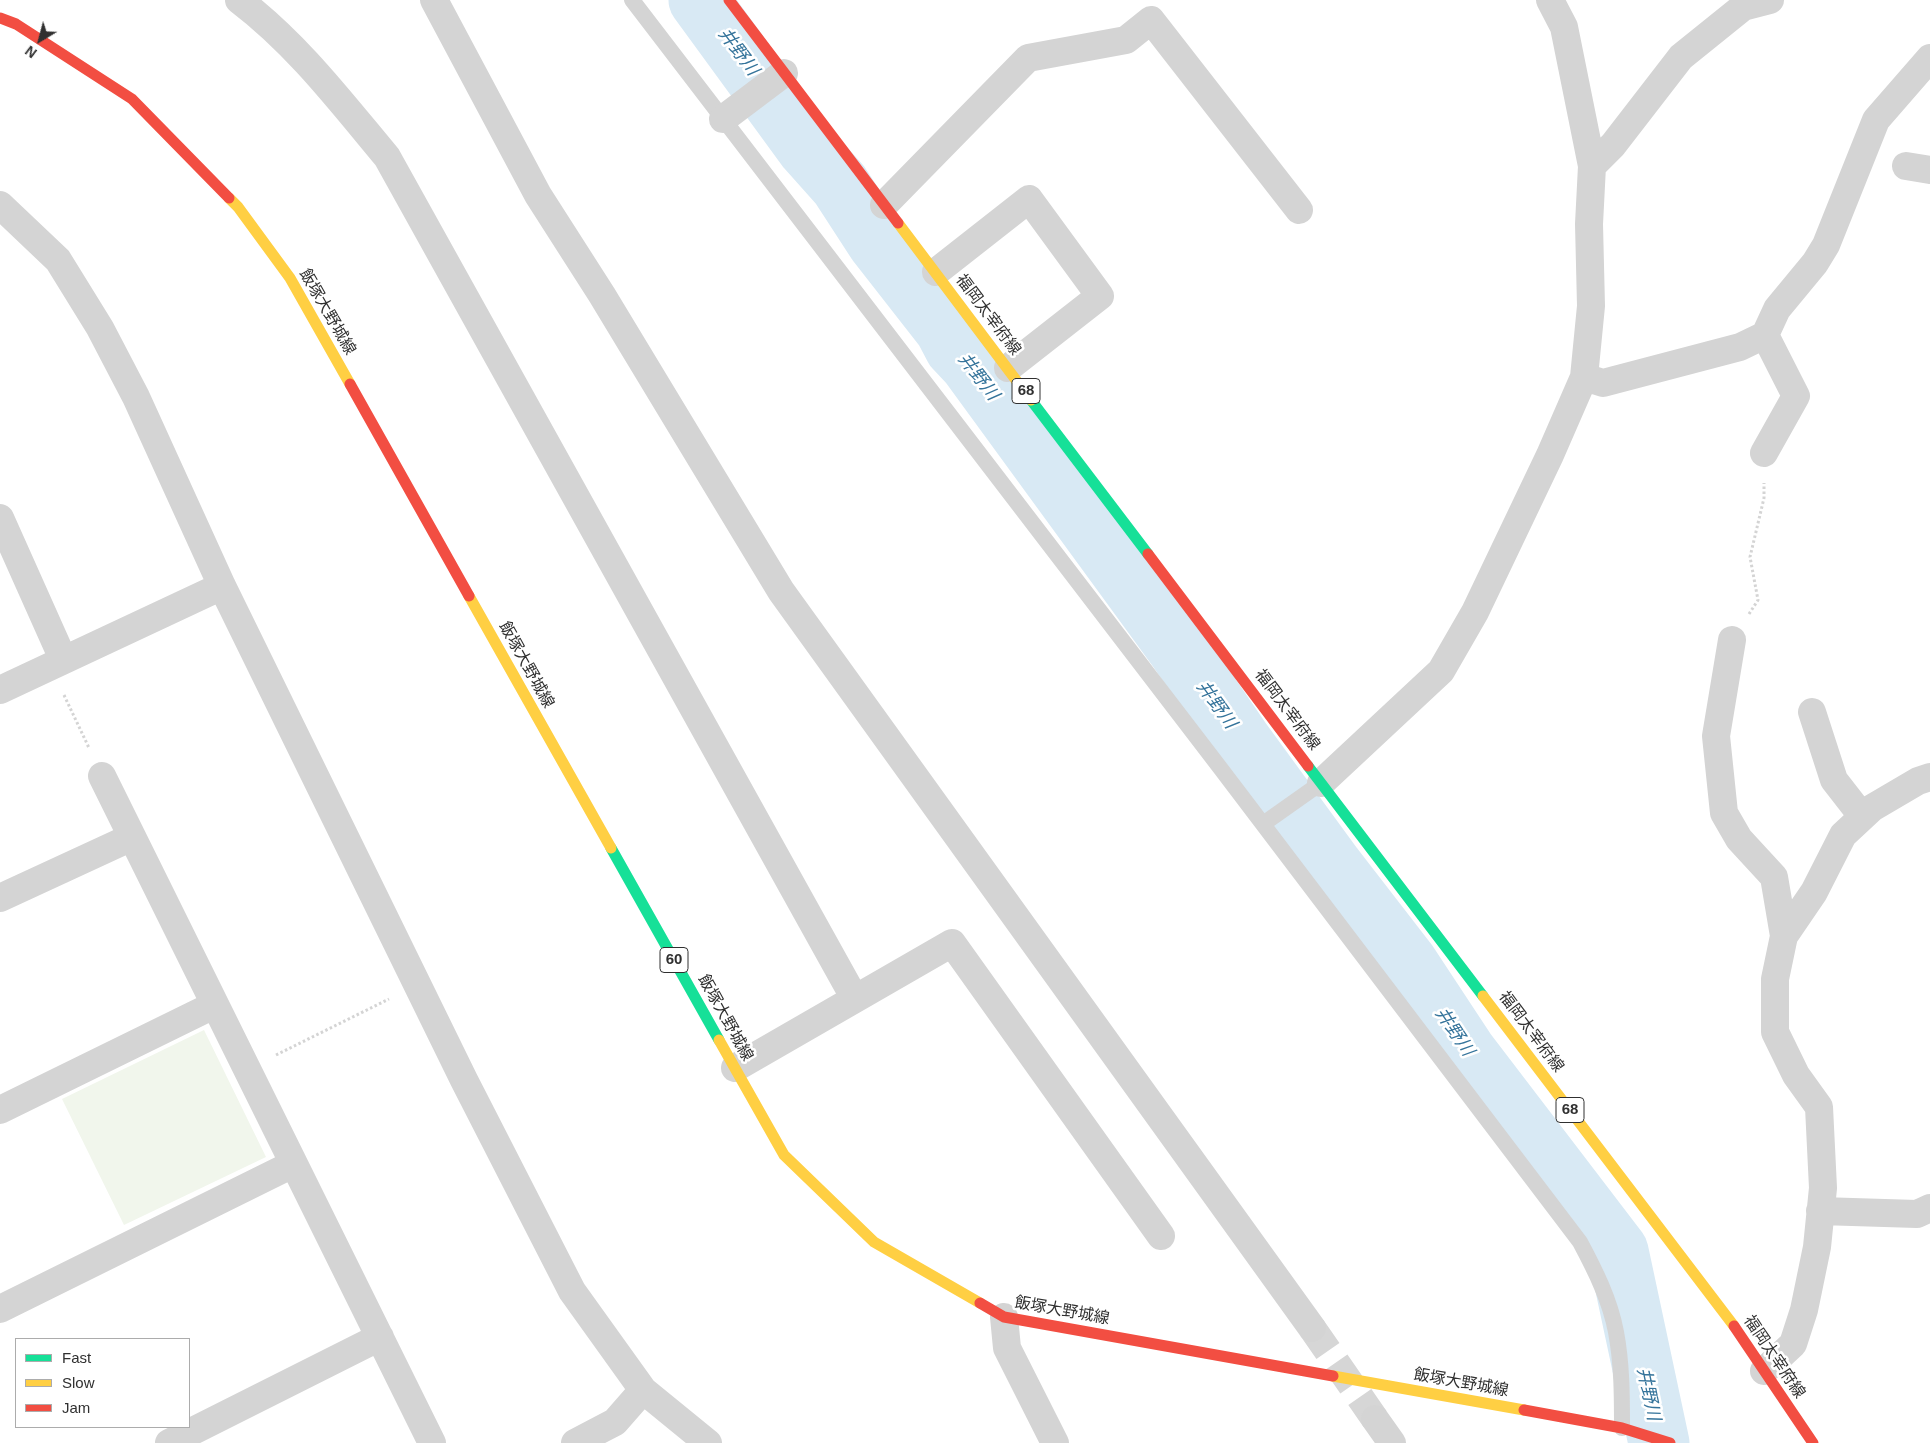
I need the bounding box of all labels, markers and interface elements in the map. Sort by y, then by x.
north arrow [15,15,65,65]
water label: 井野川 [713,24,763,80]
text: N [22,43,40,61]
street label: 飯塚大野城線 [295,266,359,358]
street label: 福岡太宰府線 [951,271,1025,359]
water label: 井野川 [953,349,1003,405]
road number: 68 [1012,378,1040,404]
street label: 飯塚大野城線 [494,618,558,712]
street label: 福岡太宰府線 [1250,666,1324,754]
water label: 井野川 [1191,677,1241,733]
road number: 60 [660,948,688,972]
street label: 飯塚大野城線 [693,971,757,1065]
street label: 福岡太宰府線 [1494,988,1568,1076]
water label: 井野川 [1430,1004,1478,1060]
road number: 68 [1556,1098,1584,1122]
street label: 飯塚大野城線 [1013,1293,1111,1329]
street label: 福岡太宰府線 [1739,1312,1809,1402]
legend [15,1338,190,1428]
text: Fast [62,1349,91,1366]
street label: 飯塚大野城線 [1412,1365,1510,1401]
water label: 井野川 [1632,1365,1664,1423]
text: Slow [62,1374,95,1391]
text: Jam [62,1399,90,1416]

